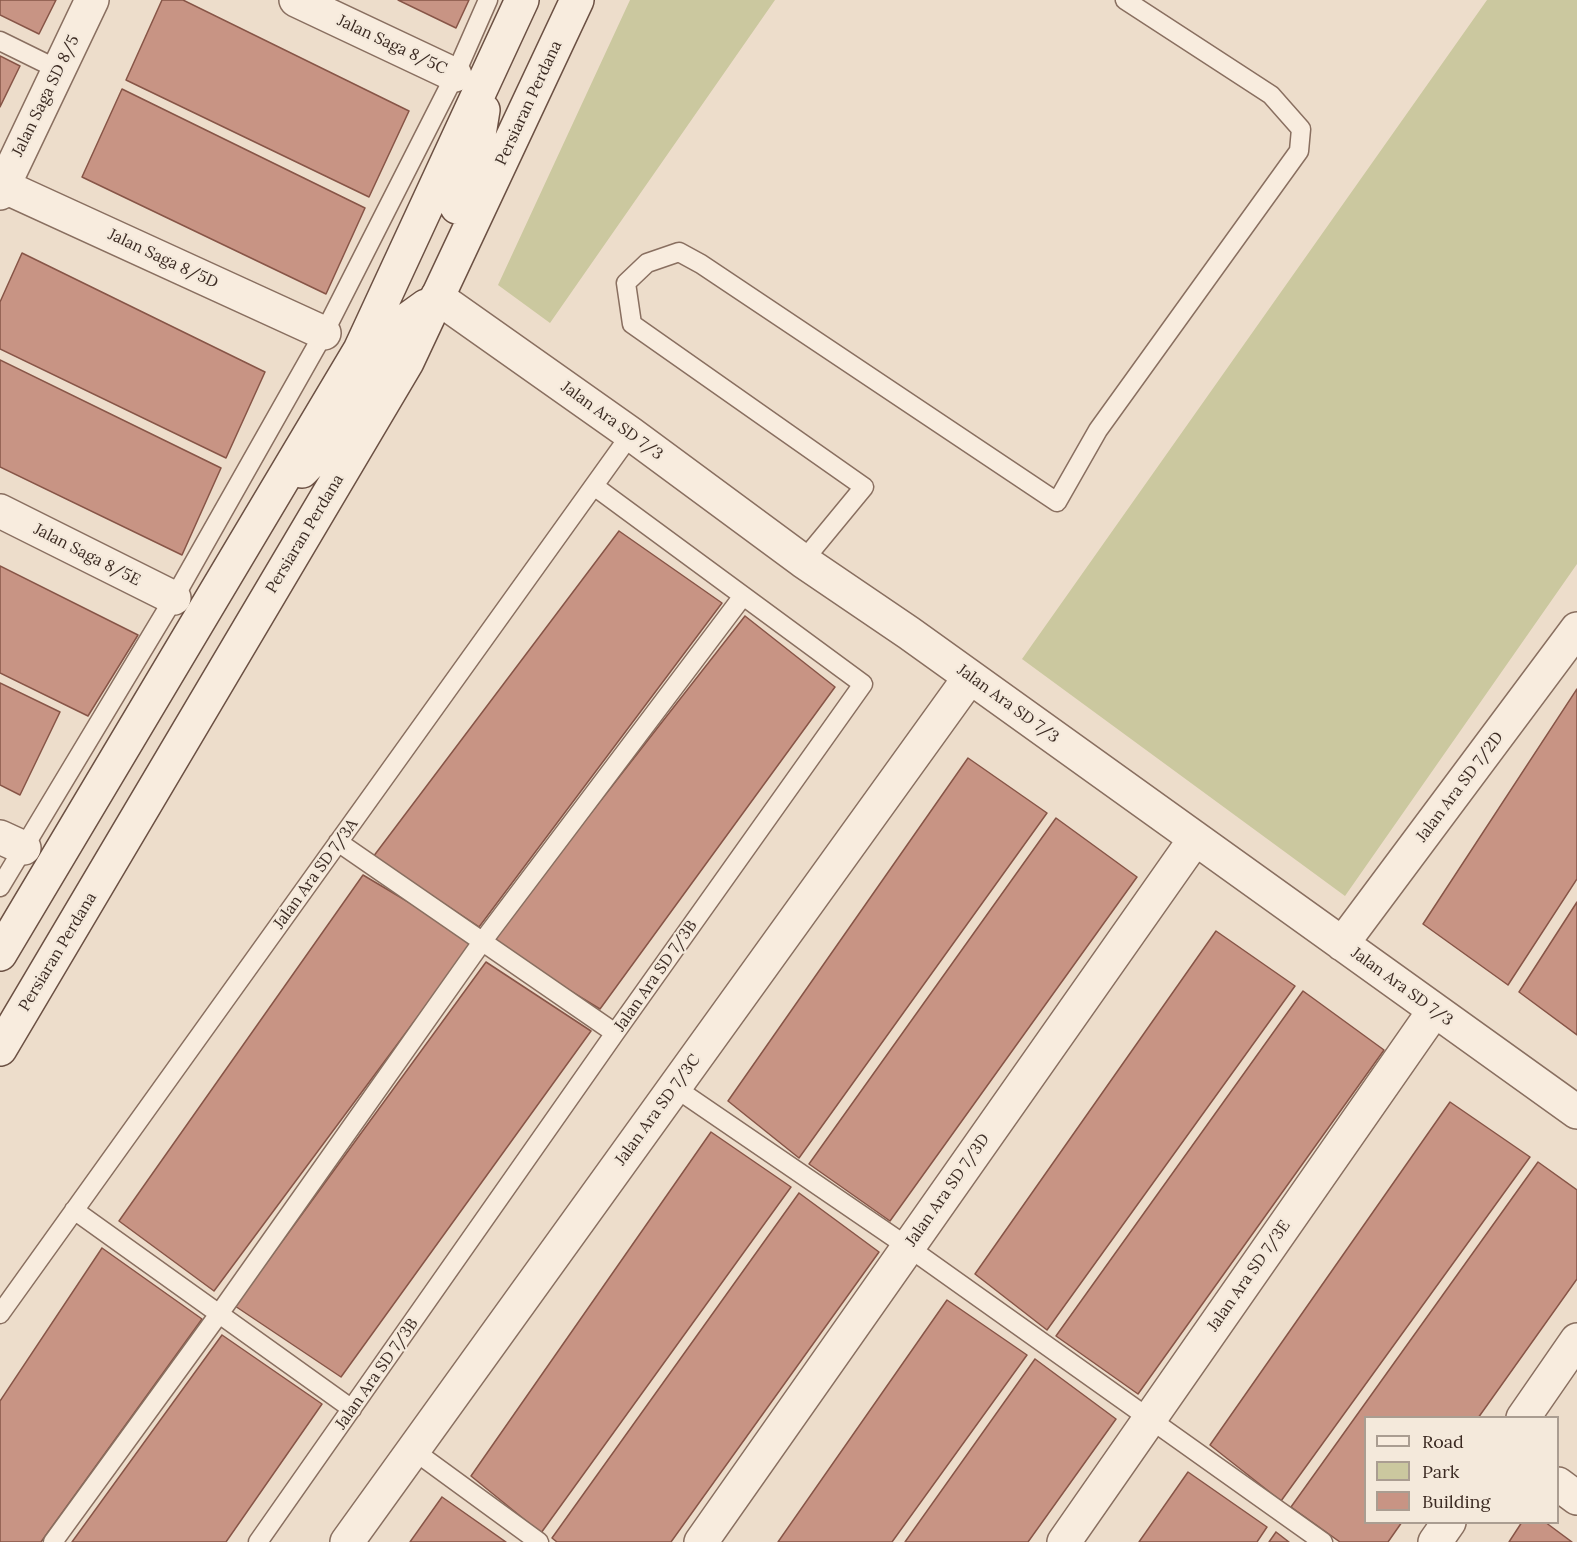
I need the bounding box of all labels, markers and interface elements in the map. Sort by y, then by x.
street label: Jalan Saga 8/5C [334,11,450,79]
street label: Jalan Saga SD 8/5 [8,32,84,160]
street label: Persiaran Perdana [492,38,566,168]
street label: Jalan Saga 8/5D [105,225,221,293]
street label: Jalan Ara SD 7/3 [557,378,667,464]
street label: Persiaran Perdana [262,471,348,597]
street label: Jalan Saga 8/5E [30,520,144,590]
street label: Jalan Ara SD 7/3 [953,661,1063,747]
street label: Jalan Ara SD 7/2D [1412,728,1508,846]
street label: Jalan Ara SD 7/3A [270,815,362,933]
street label: Persiaran Perdana [15,889,101,1015]
street label: Jalan Ara SD 7/3B [611,917,701,1035]
street label: Jalan Ara SD 7/3 [1347,944,1457,1030]
street label: Jalan Ara SD 7/3C [611,1051,705,1169]
street label: Jalan Ara SD 7/3D [902,1130,994,1250]
street label: Jalan Ara SD 7/3E [1204,1217,1294,1335]
street label: Jalan Ara SD 7/3B [332,1315,422,1433]
legend [1364,1416,1559,1524]
text: Road [1422,1430,1464,1453]
text: Park [1422,1460,1459,1483]
text: Building [1422,1490,1490,1513]

